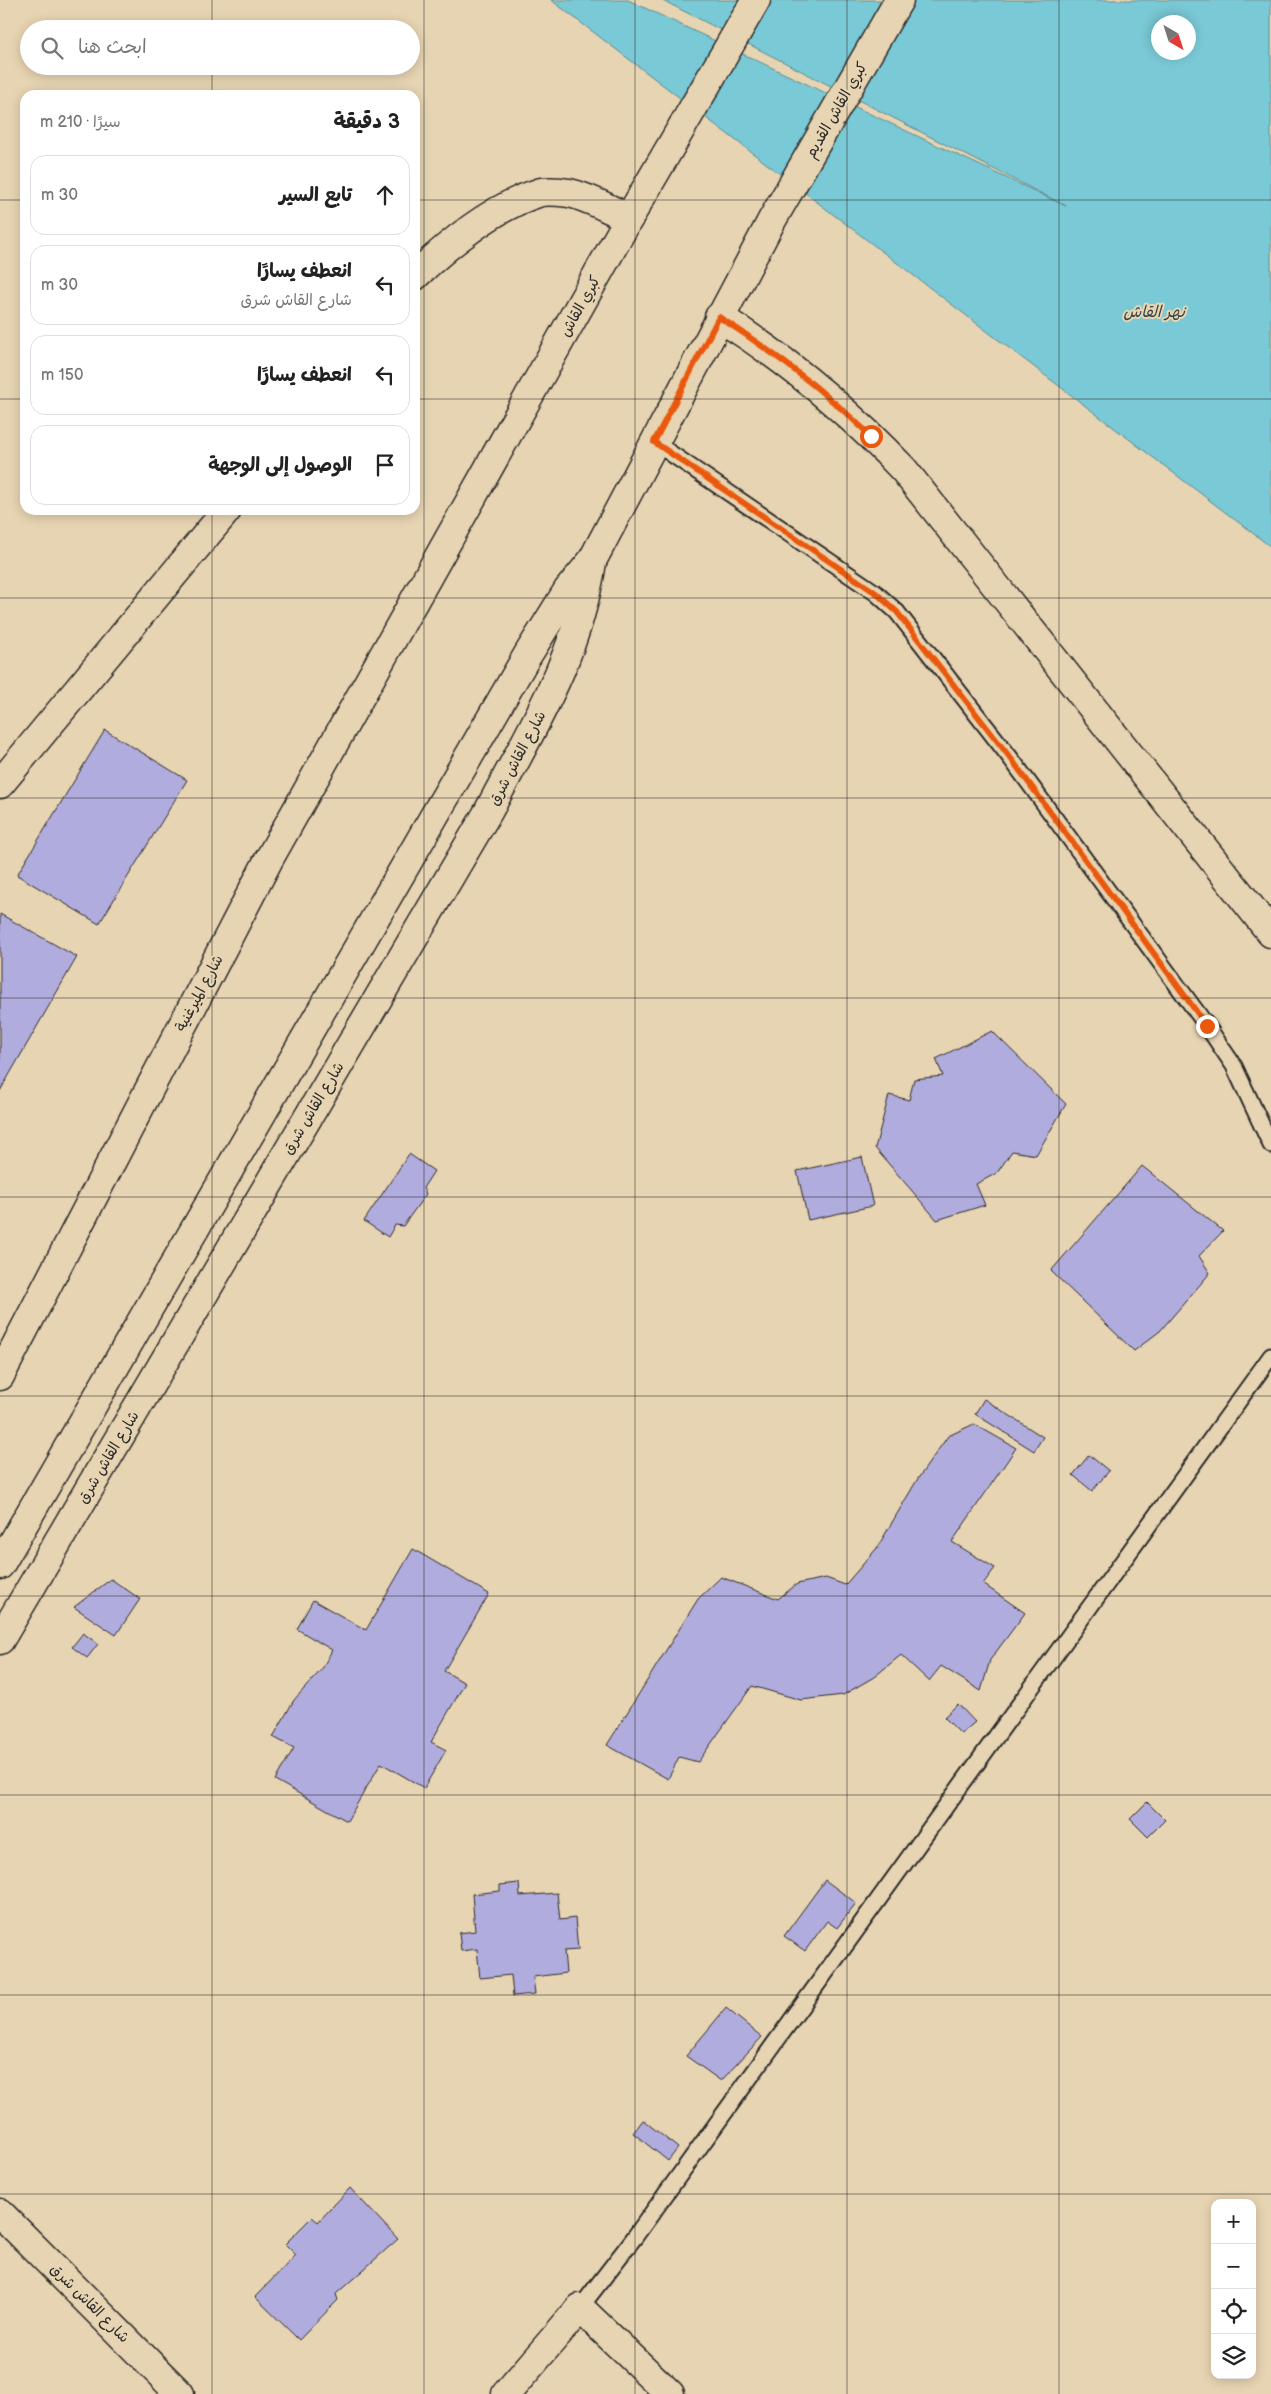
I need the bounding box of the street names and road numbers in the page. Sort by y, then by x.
street label: كبري القاش القديم [801,59,873,162]
street label: كبري القاش [556,272,606,341]
street label: شارع القاش شرق [484,708,550,809]
street label: شارع الميرغنية [171,952,228,1035]
street label: شارع القاش شرق [278,1059,349,1158]
street label: شارع القاش شرق [73,1408,144,1507]
street label: شارع القاش شرق [46,2260,133,2347]

